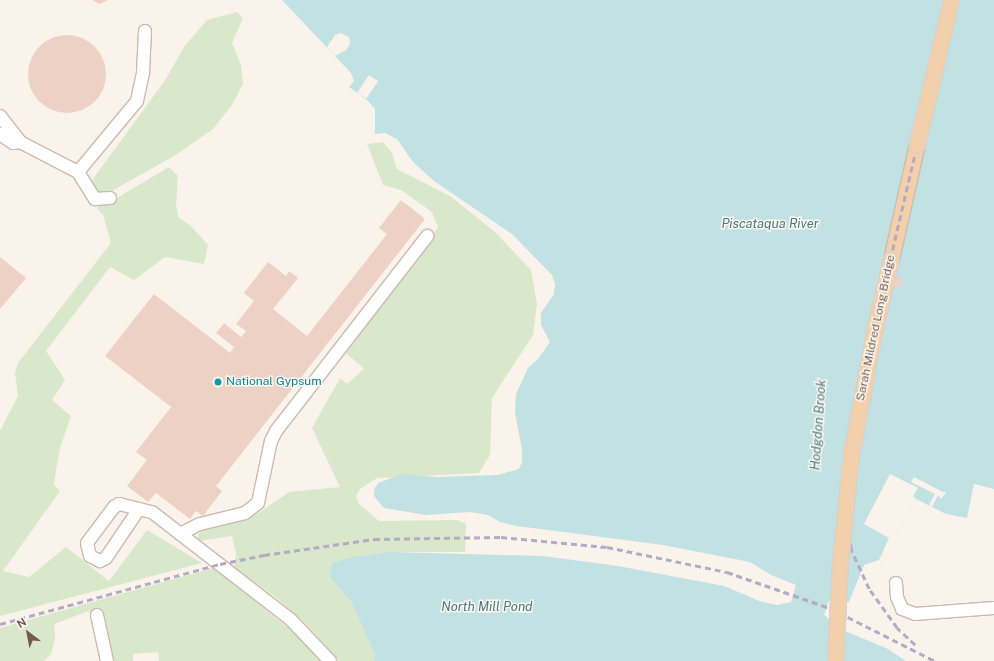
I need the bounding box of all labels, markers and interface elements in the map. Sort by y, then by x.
water label: Piscataqua River [721,216,819,232]
street label: Sarah Mildred Long Bridge [853,254,899,402]
place label: National Gypsum [226,375,322,389]
marker: National Gypsum [213,377,223,387]
water label: Hodgdon Brook [808,379,830,471]
water label: North Mill Pond [441,599,533,615]
north arrow [8,613,48,653]
text: N [15,615,28,630]

